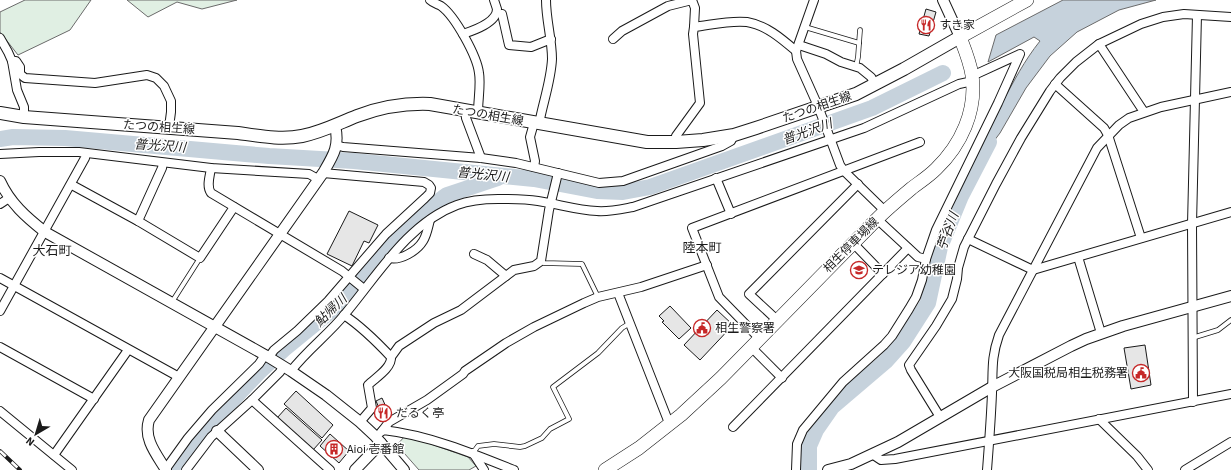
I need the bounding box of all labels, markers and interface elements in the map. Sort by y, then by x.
restaurant icon: すき家 [916,15,936,35]
place label: すき家 [939,17,975,34]
street label: たつの相生線 [780,88,854,127]
street label: たつの相生線 [451,101,525,130]
water label: 普光沢川 [780,114,837,149]
street label: たつの相生線 [122,117,195,138]
water label: 普光沢川 [133,135,188,157]
water label: 普光沢川 [456,163,512,187]
water label: 苧谷川 [933,208,964,253]
street label: 相生停車場線 [820,214,883,277]
district label: 陸本町 [682,239,722,257]
district label: 大石町 [32,242,72,260]
school or university icon: テレジア幼稚園 [849,260,869,280]
place label: テレジア幼稚園 [872,262,956,279]
water label: 鮎帰川 [310,289,352,331]
public building icon: 相生警察署 [692,318,712,338]
place label: 相生警察署 [715,320,775,337]
public building icon: 大阪国税局相生税務署 [1131,363,1151,383]
place label: 大阪国税局相生税務署 [1008,365,1128,382]
restaurant icon: だるく亭 [373,403,393,423]
place label: だるく亭 [396,405,444,422]
north arrow [16,414,56,454]
text: N [23,433,38,450]
building icon: Aioi 壱番館 [324,439,344,459]
place label: Aioi 壱番館 [347,441,404,458]

